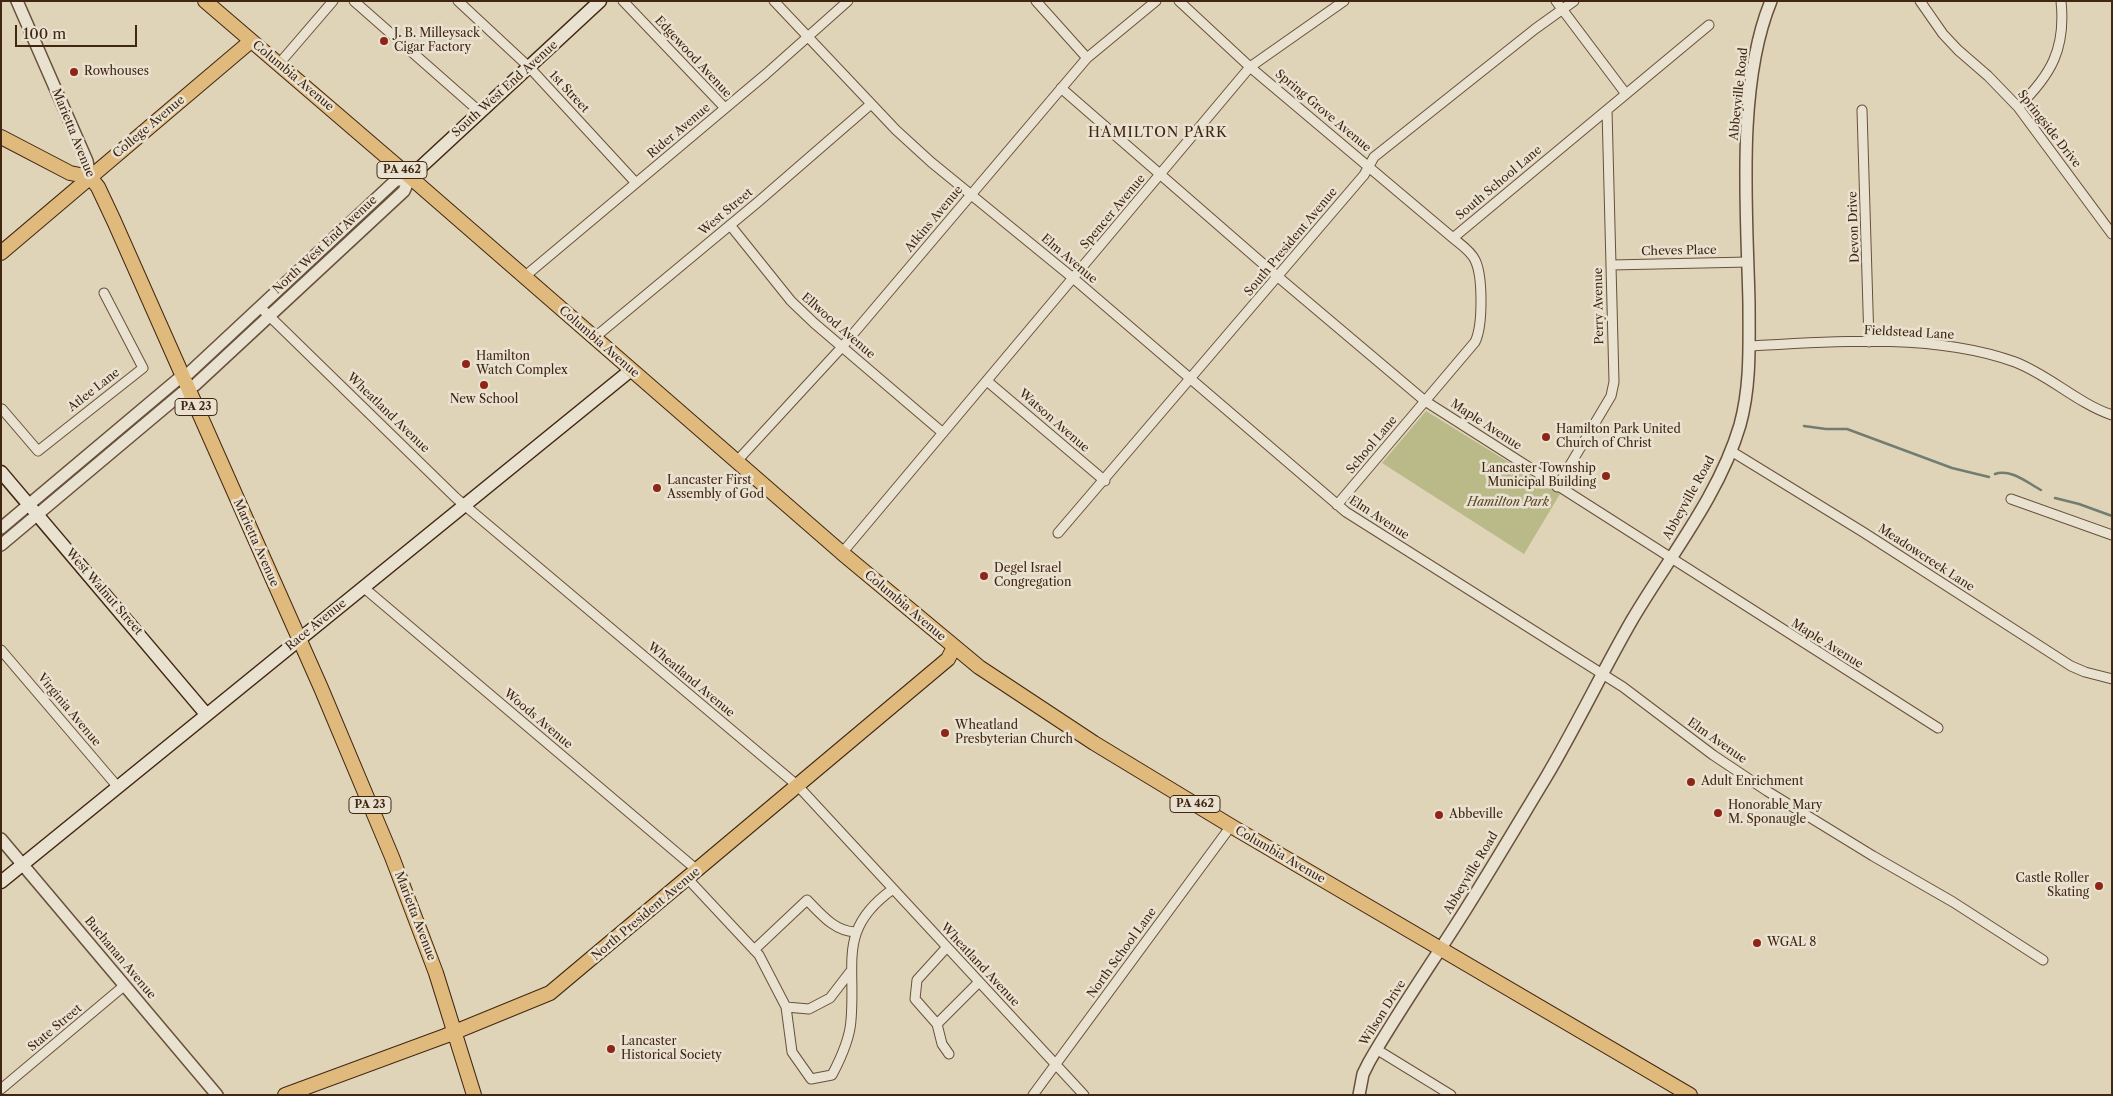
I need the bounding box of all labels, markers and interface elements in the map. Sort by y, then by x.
street label: Edgewood Avenue [652,13,734,101]
scale bar [18,15,140,47]
text: 100 m [23,24,66,43]
place label: J. B. Milleysack Cigar Factory [394,27,480,55]
marker: J. B. Milleysack Cigar Factory [378,35,390,47]
street label: Columbia Avenue [249,38,337,114]
street label: South West End Avenue [449,38,561,140]
street label: Abbeyville Road [1727,47,1751,141]
place label: Rowhouses [84,65,149,79]
marker: Rowhouses [68,66,80,78]
street label: Spring Grove Avenue [1272,67,1374,155]
street label: 1st Street [546,68,592,116]
street label: Marietta Avenue [49,87,97,179]
street label: Springside Drive [2014,87,2084,171]
street label: College Avenue [110,93,188,161]
street label: Rider Avenue [645,101,713,161]
district label: HAMILTON PARK [1086,125,1230,141]
street label: South School Lane [1453,143,1545,223]
road number: PA 462 [377,162,427,178]
street label: Spencer Avenue [1078,172,1148,252]
street label: Atkins Avenue [902,183,966,255]
street label: West Street [696,185,756,239]
street label: South President Avenue [1241,185,1341,299]
street label: Devon Drive [1846,191,1862,263]
street label: North West End Avenue [270,193,380,297]
street label: Elm Avenue [1038,231,1100,287]
street label: Cheves Place [1641,243,1717,259]
street label: Perry Avenue [1591,267,1607,345]
street label: Ellwood Avenue [798,290,878,362]
street label: Columbia Avenue [556,303,642,381]
street label: Fieldstead Lane [1863,323,1955,343]
place label: Hamilton Watch Complex [476,350,568,378]
marker: Hamilton Watch Complex [460,358,472,370]
street label: Atlee Lane [65,365,123,415]
street label: Wheatland Avenue [344,370,432,456]
marker: New School [478,379,490,391]
street label: Watson Avenue [1016,387,1092,455]
place label: New School [450,393,518,407]
street label: Maple Avenue [1448,397,1524,453]
road number: PA 23 [175,398,217,416]
street label: School Lane [1344,413,1400,477]
place label: Hamilton Park United Church of Christ [1556,423,1681,451]
marker: Hamilton Park United Church of Christ [1540,431,1552,443]
street label: Abbeyville Road [1660,454,1718,542]
place label: Lancaster Township Municipal Building [1481,462,1596,490]
marker: Lancaster Township Municipal Building [1600,470,1612,482]
place label: Lancaster First Assembly of God [667,474,764,502]
marker: Lancaster First Assembly of God [651,482,663,494]
street label: Elm Avenue [1346,493,1412,543]
park label: Hamilton Park [1467,496,1549,510]
street label: Marietta Avenue [230,497,282,589]
street label: Meadowcreek Lane [1875,521,1977,595]
street label: West Walnut Street [63,546,145,638]
place label: Degel Israel Congregation [994,562,1071,590]
street label: Columbia Avenue [861,568,949,644]
marker: Degel Israel Congregation [978,570,990,582]
street label: Race Avenue [283,596,349,654]
street label: Maple Avenue [1788,616,1866,672]
street label: Wheatland Avenue [645,640,737,720]
street label: Virginia Avenue [34,671,104,749]
street label: Woods Avenue [501,686,575,752]
street label: Elm Avenue [1685,715,1749,767]
place label: Wheatland Presbyterian Church [955,719,1073,747]
marker: Wheatland Presbyterian Church [939,727,951,739]
place label: Adult Enrichment [1701,775,1803,789]
marker: Adult Enrichment [1685,776,1697,788]
road number: PA 23 [349,796,391,814]
road number: PA 462 [1170,796,1220,812]
place label: Honorable Mary M. Sponaugle [1728,799,1822,827]
marker: Honorable Mary M. Sponaugle [1712,807,1724,819]
place label: Abbeville [1449,808,1503,822]
marker: Abbeville [1433,809,1445,821]
street label: Columbia Avenue [1232,823,1328,887]
street label: Abbeyville Road [1441,829,1501,917]
street label: North President Avenue [589,864,703,964]
street label: Marietta Avenue [391,869,439,963]
place label: Castle Roller Skating [2016,872,2089,900]
marker: Castle Roller Skating [2093,880,2105,892]
street label: North School Lane [1084,905,1160,1001]
street label: Buchanan Avenue [81,914,159,1002]
street label: Wheatland Avenue [938,920,1022,1010]
place label: WGAL 8 [1767,936,1816,950]
marker: WGAL 8 [1751,937,1763,949]
street label: Wilson Drive [1357,977,1409,1049]
street label: State Street [25,1001,85,1055]
place label: Lancaster Historical Society [621,1035,722,1063]
marker: Lancaster Historical Society [605,1043,617,1055]

